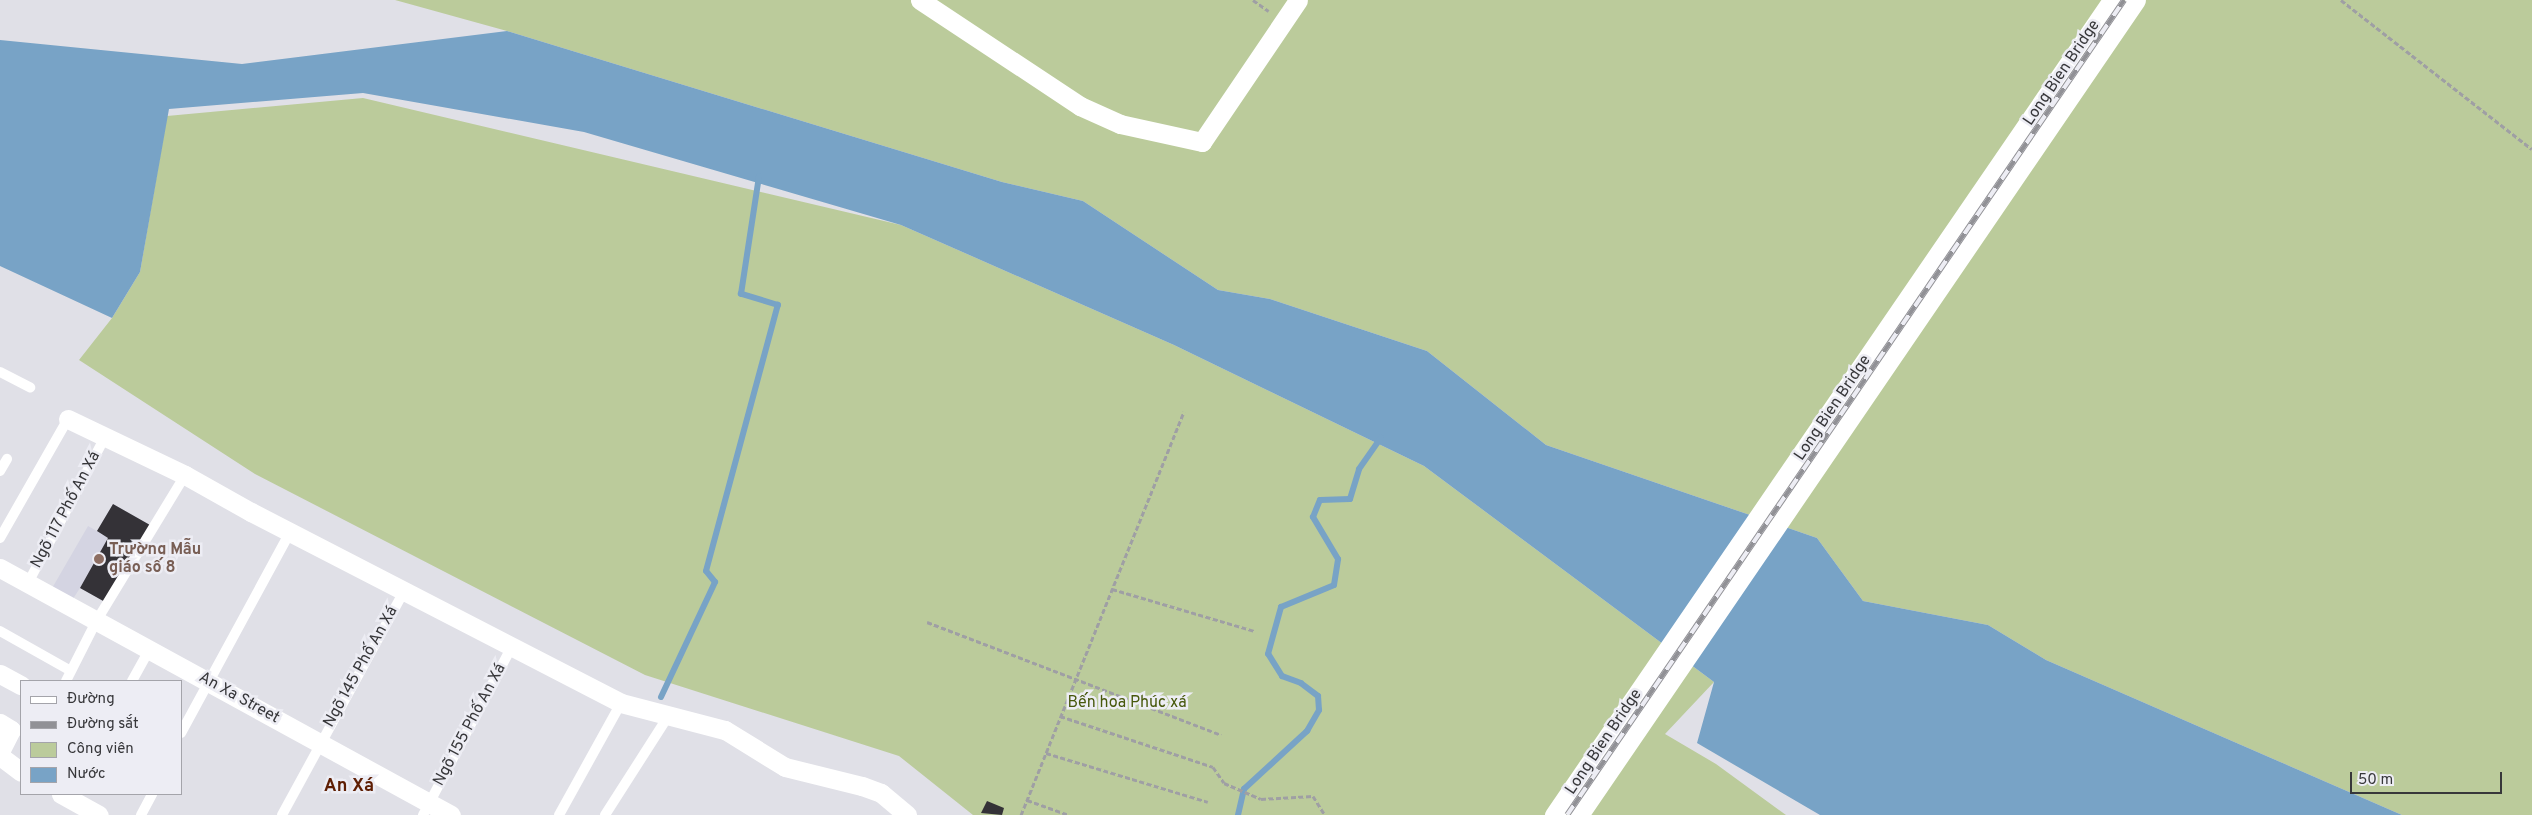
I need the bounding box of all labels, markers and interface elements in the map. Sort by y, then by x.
street label: Long Bien Bridge [2020,17,2104,129]
street label: Long Bien Bridge [1791,352,1875,464]
street label: Ngõ 117 Phố An Xá [27,448,105,572]
place label: Trường Mẫu giáo số 8 [109,540,201,578]
marker: Trường Mẫu giáo số 8 [93,553,105,565]
street label: Ngõ 145 Phố An Xá [320,603,402,731]
street label: Ngõ 155 Phố An Xá [429,660,511,790]
street label: An Xa Street [195,668,283,728]
legend [20,680,182,795]
street label: Long Bien Bridge [1562,686,1646,798]
text: Đường [67,690,115,709]
park label: Bến hoa Phúc xá [1067,693,1187,713]
text: Đường sắt [67,715,139,734]
text: Công viên [67,740,134,759]
scale bar [2352,762,2504,794]
text: Nước [67,765,106,784]
text: 50 m [2358,771,2393,790]
district label: An Xá [324,776,374,798]

